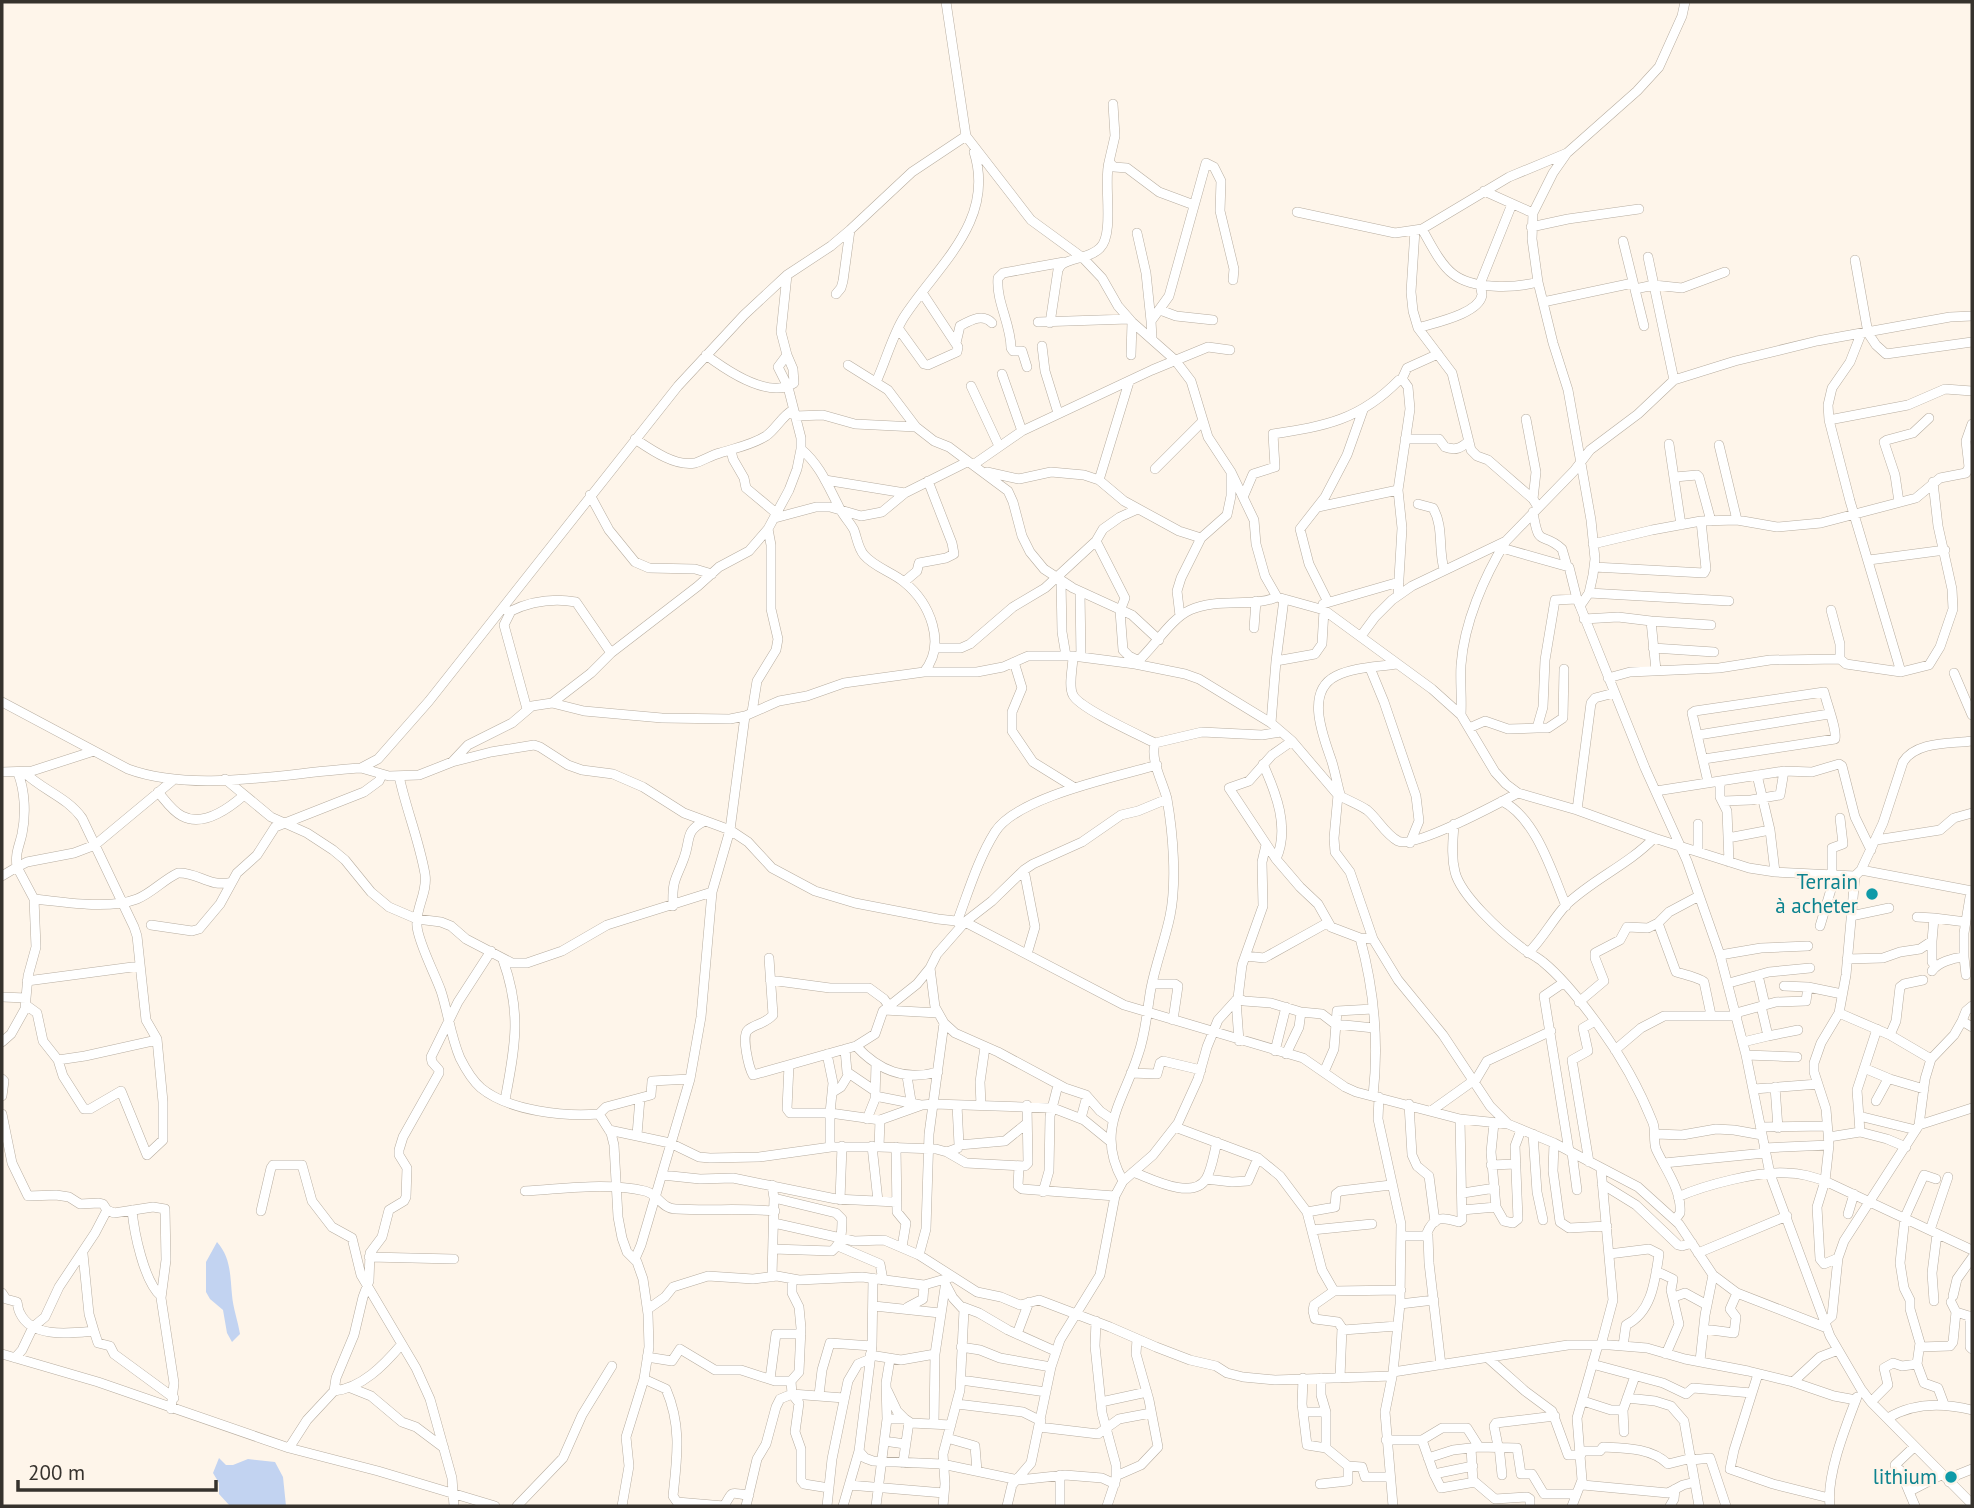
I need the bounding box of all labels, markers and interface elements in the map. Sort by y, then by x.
place label: Terrain à acheter [1775,868,1858,919]
marker: Terrain à acheter [1864,886,1880,902]
scale bar [18,1448,215,1492]
text: 200 m [28,1459,85,1486]
place label: lithium [1873,1463,1937,1490]
marker: lithium [1943,1469,1959,1485]

